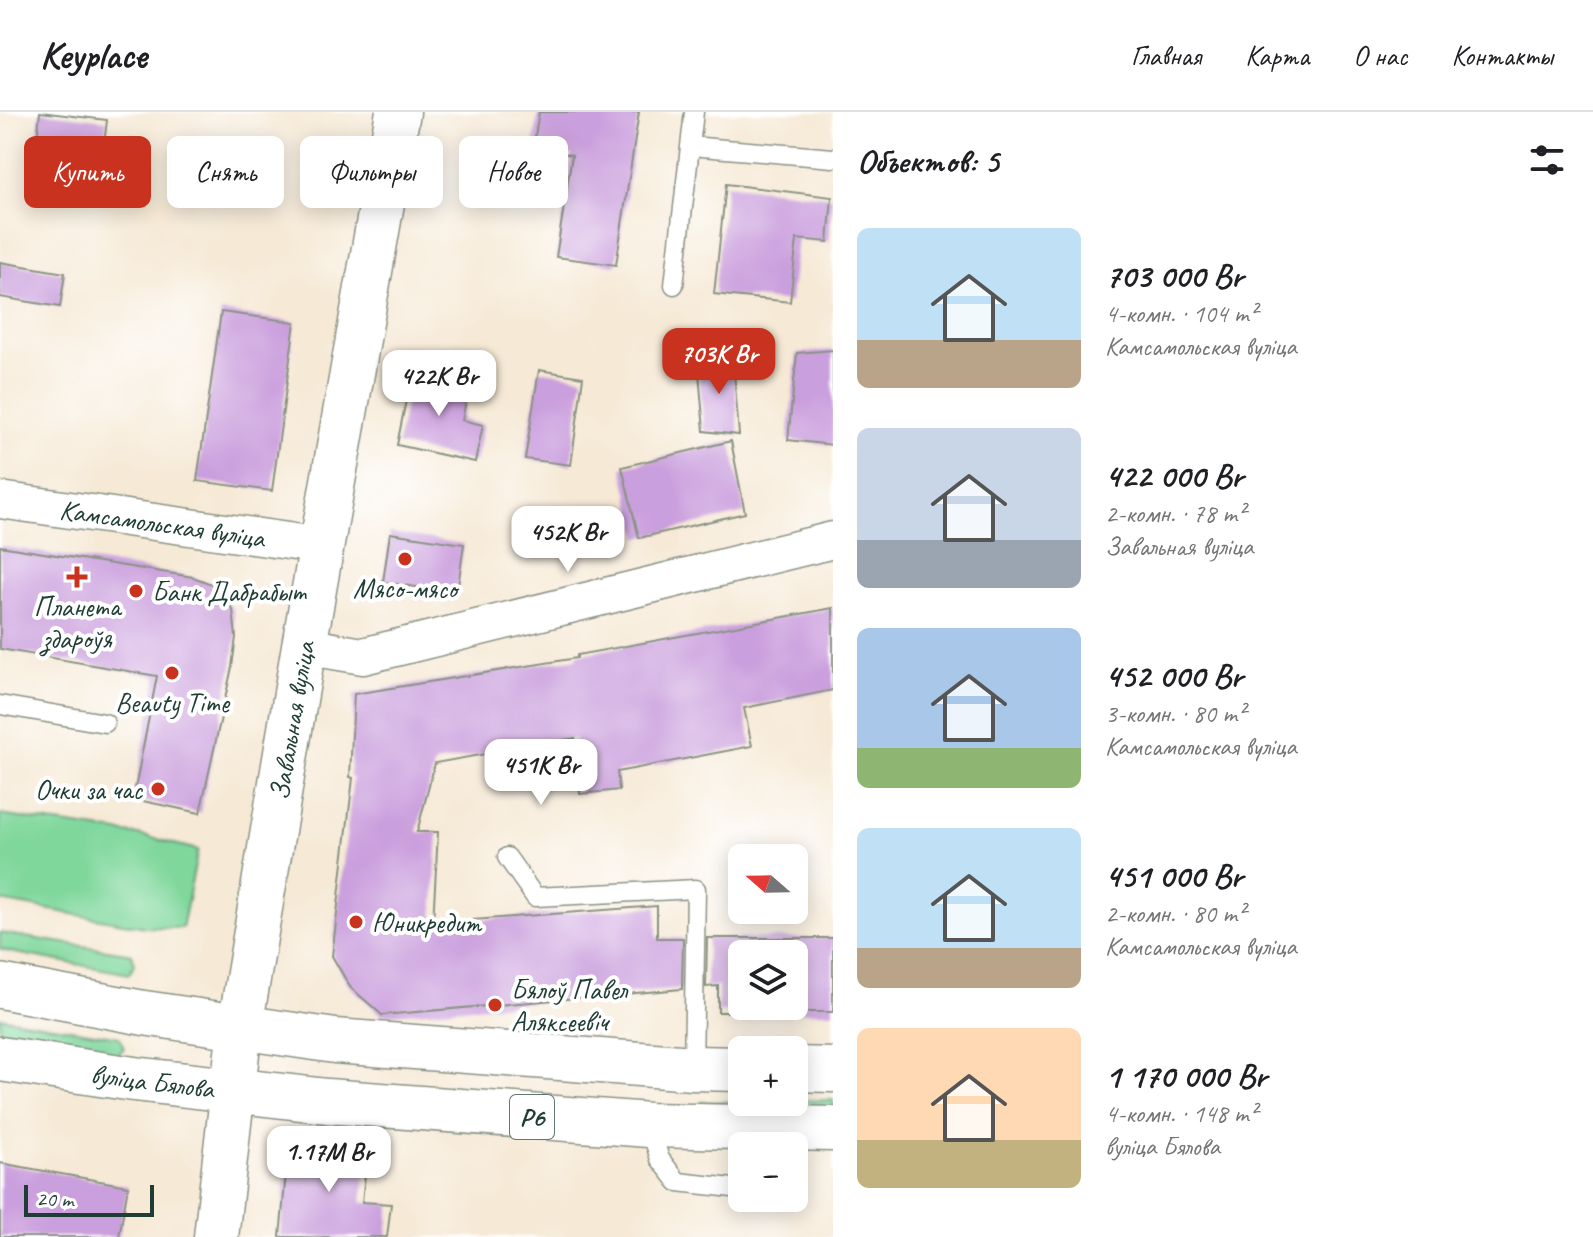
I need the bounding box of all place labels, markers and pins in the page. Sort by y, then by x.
pin: 703K Br [645,328,793,396]
pin: 422K Br [365,350,513,418]
pin: 452K Br [494,506,642,574]
marker: Мясо-мясо [396,550,414,568]
marker: Планета здароўя [68,568,86,586]
place label: Мясо-мясо [353,571,460,606]
place label: Банк Дабрабыт [152,574,307,609]
marker: Банк Дабрабыт [127,582,145,600]
place label: Планета здароўя [34,589,123,657]
marker: Beauty Time [163,664,181,682]
place label: Beauty Time [115,685,231,720]
pin: 451K Br [467,739,615,807]
place label: Очки за час [35,772,143,807]
marker: Очки за час [149,780,167,798]
place label: Юникредит [372,905,483,940]
marker: Юникредит [347,913,365,931]
place label: Бялоў Павел Аляксеевіч [511,972,628,1039]
marker: Бялоў Павел Аляксеевіч [486,996,504,1014]
pin: 1.17M Br [246,1126,412,1194]

